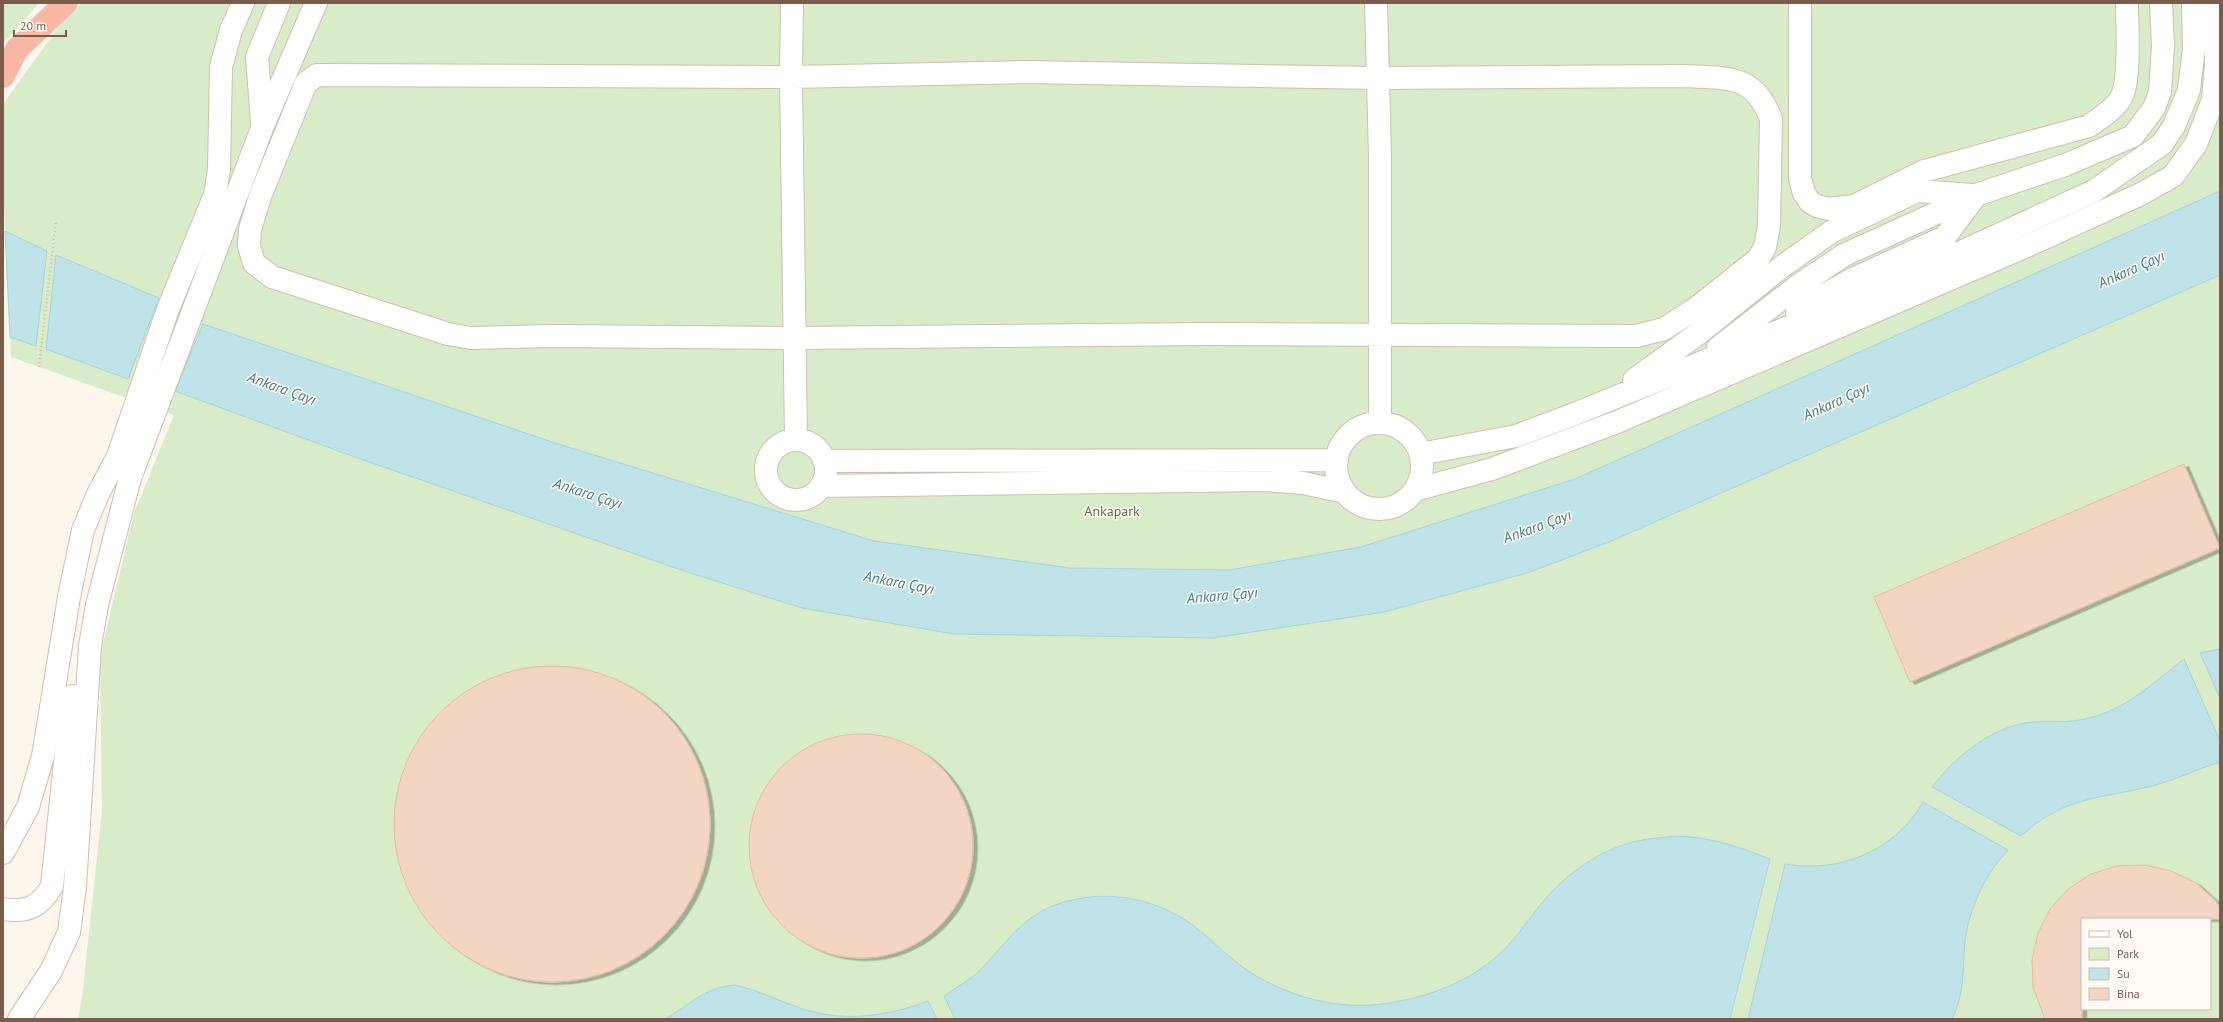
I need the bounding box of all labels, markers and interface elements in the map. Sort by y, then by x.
scale bar [14,12,66,38]
text: 20 m [20,18,46,33]
water label: Ankara Çayı [2094,246,2168,293]
water label: Ankara Çayı [244,367,319,409]
water label: Ankara Çayı [1799,378,1873,425]
water label: Ankara Çayı [550,473,625,513]
park label: Ankapark [1084,502,1140,520]
water label: Ankara Çayı [1499,505,1574,547]
water label: Ankara Çayı [861,566,936,598]
water label: Ankara Çayı [1185,582,1258,608]
legend [2081,918,2211,1010]
text: Yol [2117,926,2133,941]
text: Park [2117,946,2139,961]
text: Su [2117,966,2130,981]
text: Bina [2117,986,2140,1001]

